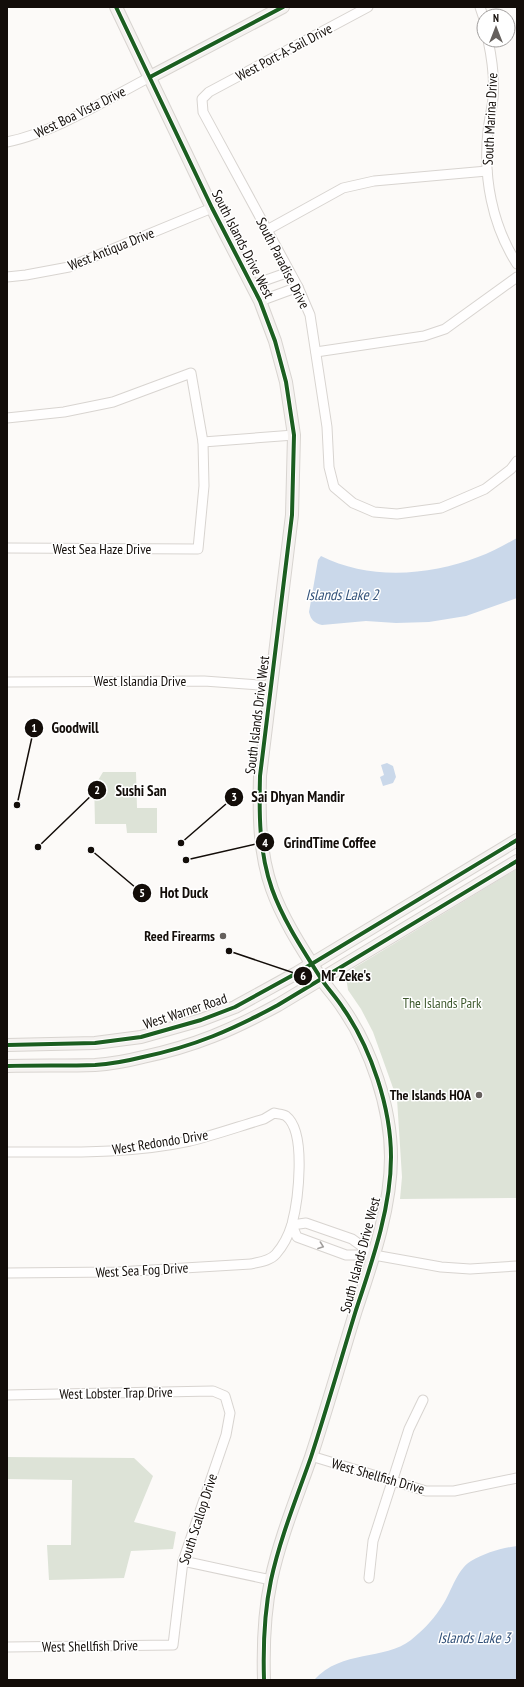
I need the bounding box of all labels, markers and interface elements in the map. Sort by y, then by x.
north arrow [476,8,516,48]
text: N [493,11,499,25]
street label: West Port-A-Sail Drive [233,19,335,85]
street label: South Marina Drive [479,72,501,166]
street label: West Boa Vista Drive [31,82,129,142]
street label: South Islands Drive West [208,187,278,301]
street label: South Paradise Drive [252,214,314,312]
street label: West Antiqua Drive [65,223,157,275]
street label: West Sea Haze Drive [53,540,152,558]
water label: Islands Lake 2 [305,585,380,604]
street label: South Islands Drive West [241,655,273,775]
street label: West Islandia Drive [94,672,186,690]
callout: Goodwill [24,714,107,741]
text: Goodwill [51,718,99,737]
text: 1 [31,720,37,735]
callout: Sushi San [87,777,175,804]
text: Sushi San [115,781,167,800]
text: 2 [94,782,100,797]
callout: Sai Dhyan Mandir [224,783,353,810]
text: Sai Dhyan Mandir [251,787,345,806]
text: 3 [231,789,237,804]
callout: GrindTime Coffee [255,829,384,856]
text: GrindTime Coffee [284,833,376,852]
text: 4 [262,835,268,850]
callout: Hot Duck [132,879,216,906]
text: Hot Duck [160,883,209,902]
text: 5 [139,885,145,900]
place label: Reed Firearms [144,927,215,945]
marker: Reed Firearms [218,931,228,941]
callout: Mr Zeke's [293,962,378,989]
text: Mr Zeke's [321,966,371,985]
text: 6 [300,968,306,983]
street label: West Warner Road [141,989,229,1033]
park label: The Islands Park [403,994,482,1012]
place label: The Islands HOA [390,1086,472,1104]
marker: The Islands HOA [474,1090,484,1100]
street label: West Redondo Drive [111,1125,210,1158]
street label: South Islands Drive West [336,1195,384,1315]
one-way arrow [318,1241,325,1249]
street label: West Sea Fog Drive [95,1259,189,1281]
street label: West Lobster Trap Drive [59,1383,173,1403]
street label: West Shellfish Drive [329,1454,427,1498]
street label: South Scallop Drive [175,1471,221,1567]
water label: Islands Lake 3 [437,1628,513,1647]
street label: West Shellfish Drive [42,1636,138,1656]

